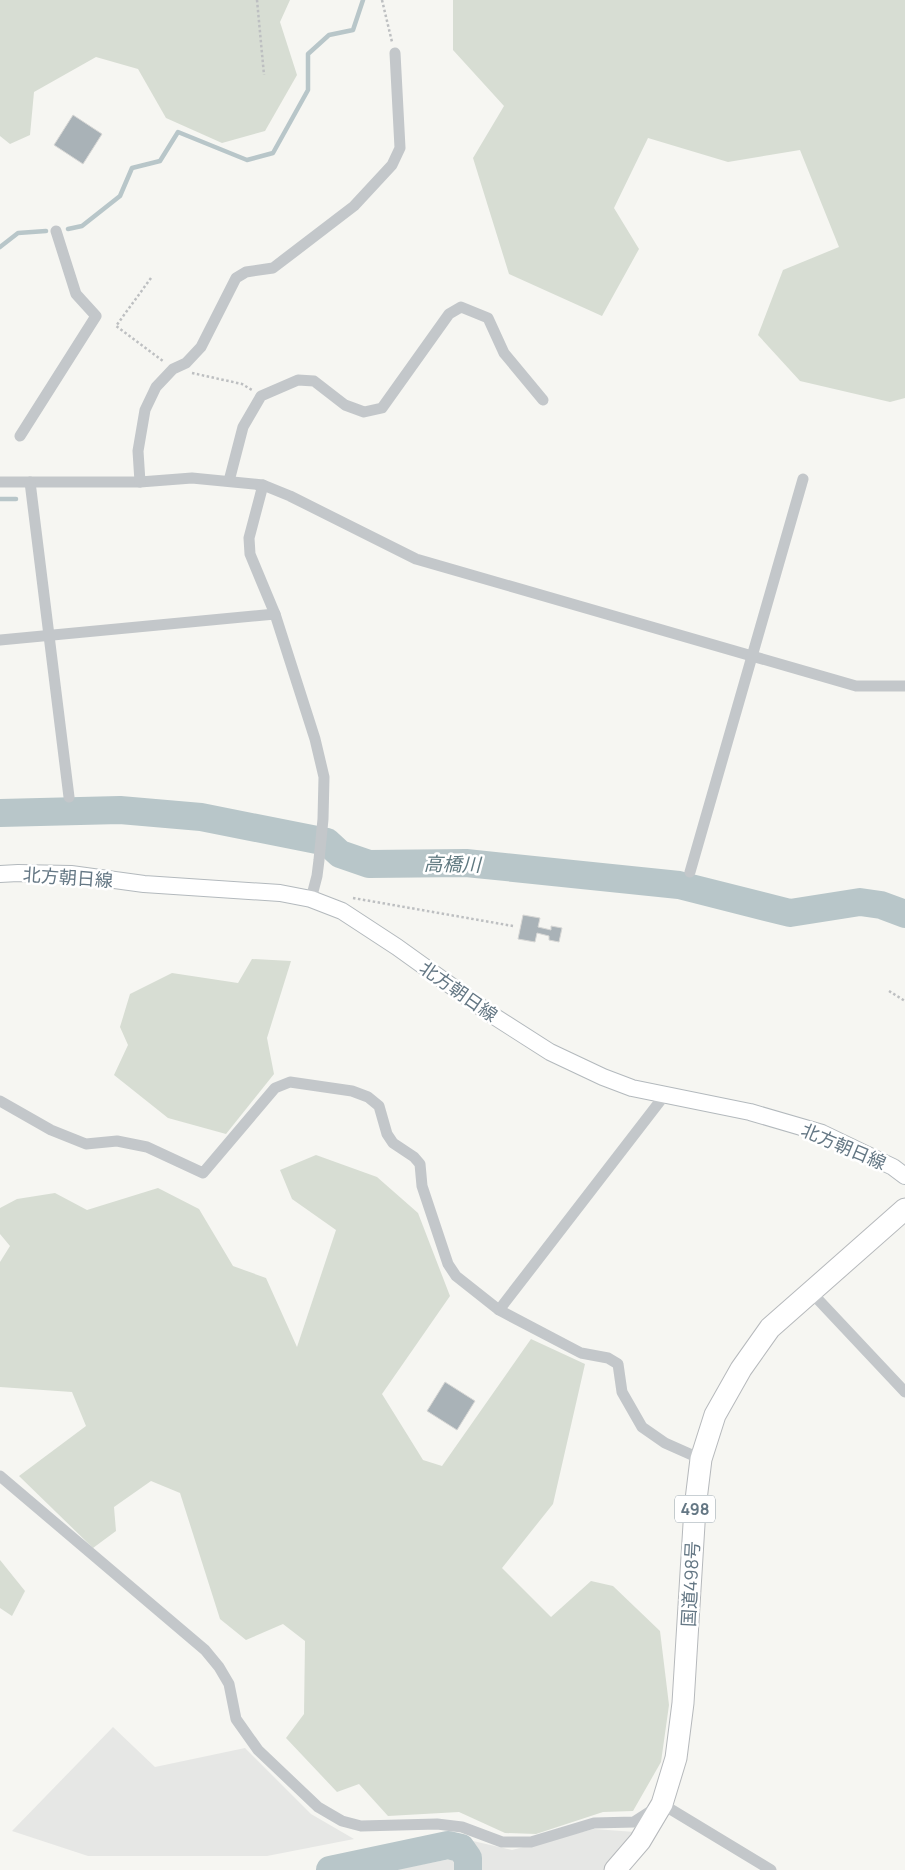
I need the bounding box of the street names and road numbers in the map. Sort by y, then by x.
street label: 北方朝日線 [22,862,114,892]
street label: 北方朝日線 [415,955,503,1027]
street label: 北方朝日線 [798,1117,890,1175]
road number: 498 [675,1496,715,1522]
street label: 国道498号 [676,1540,704,1628]

